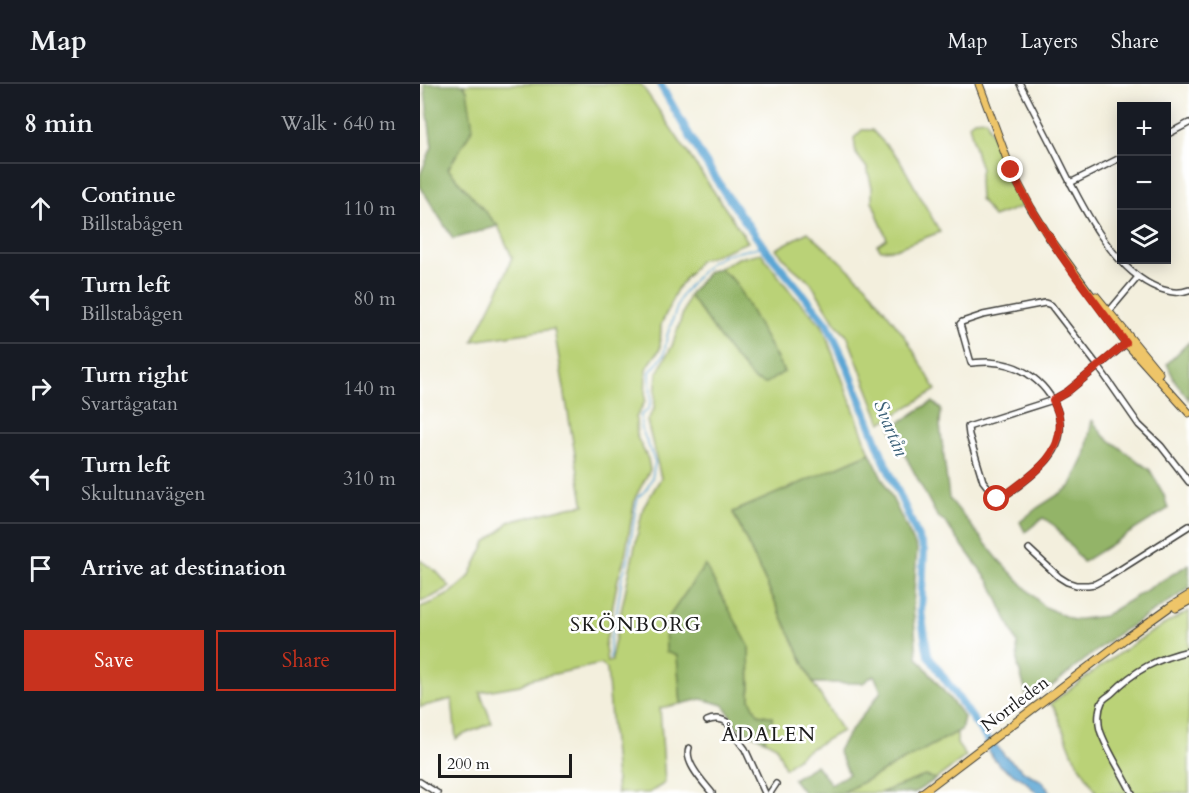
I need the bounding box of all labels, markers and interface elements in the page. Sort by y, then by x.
text: Map [30,22,87,60]
text: Map [948,27,988,56]
text: Layers [1021,27,1078,56]
text: Share [1111,27,1159,56]
map controls [1117,102,1171,264]
button: + [1117,102,1171,156]
text: 8 min [24,106,93,141]
text: Walk · 640 m [281,110,396,137]
route end [997,156,1023,182]
button: − [1117,156,1171,210]
text: Continue [81,180,176,210]
icon: ahead [24,192,57,225]
text: 110 m [343,195,396,222]
text: Billstabågen [81,210,183,237]
button: layers [1117,210,1171,264]
text: Turn left [81,270,170,300]
icon: left [24,282,57,315]
text: 80 m [353,285,396,312]
text: Billstabågen [81,300,183,327]
text: Turn right [81,360,188,390]
icon: right [24,372,57,405]
text: 140 m [343,375,396,402]
text: Svartågatan [81,390,178,417]
water label: Svartån [867,396,915,461]
text: Turn left [81,450,170,480]
icon: left [24,462,57,495]
text: 310 m [343,465,396,492]
text: Skultunavägen [81,480,206,507]
route start [983,485,1009,511]
icon: arrive [24,552,57,585]
text: Arrive at destination [81,553,286,583]
district label: SKÖNBORG [570,611,702,638]
button: Save [24,630,204,691]
button: Share [216,630,396,691]
street label: Norrleden [976,670,1055,738]
district label: ÅDALEN [721,721,817,748]
scale bar [438,751,572,778]
text: 200 m [447,753,489,775]

